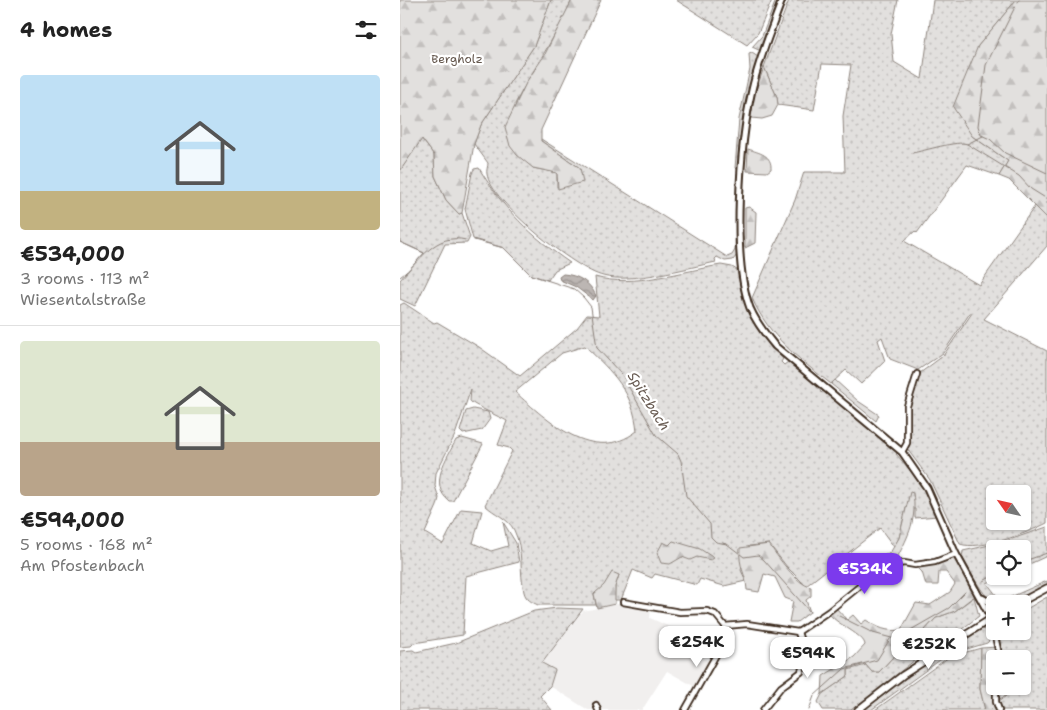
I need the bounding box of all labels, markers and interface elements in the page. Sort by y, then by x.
text: 4 homes [20,16,112,44]
icon: filters [352,16,380,44]
park label: Bergholz [431,51,483,67]
icon: home [155,108,245,198]
text: €534,000 [20,240,125,268]
text: 3 rooms · 113 m² [20,268,150,289]
text: Wiesentalstraße [20,289,146,310]
water label: Spitzbach [624,368,674,434]
icon: home [155,373,245,463]
north arrow [986,485,1031,530]
map controls [986,485,1031,695]
text: €594,000 [20,506,125,534]
text: 5 rooms · 168 m² [20,534,153,555]
button: locate [986,540,1031,585]
pin: €534K [830,552,900,595]
text: Am Pfostenbach [20,555,145,576]
text: €534K [838,558,892,579]
button: + [986,595,1031,640]
pin: €254K [662,626,732,668]
pin: €252K [894,628,964,670]
text: €254K [670,631,724,652]
text: €252K [902,633,956,654]
pin: €594K [773,636,843,679]
text: €594K [781,642,835,663]
button: − [986,650,1031,695]

